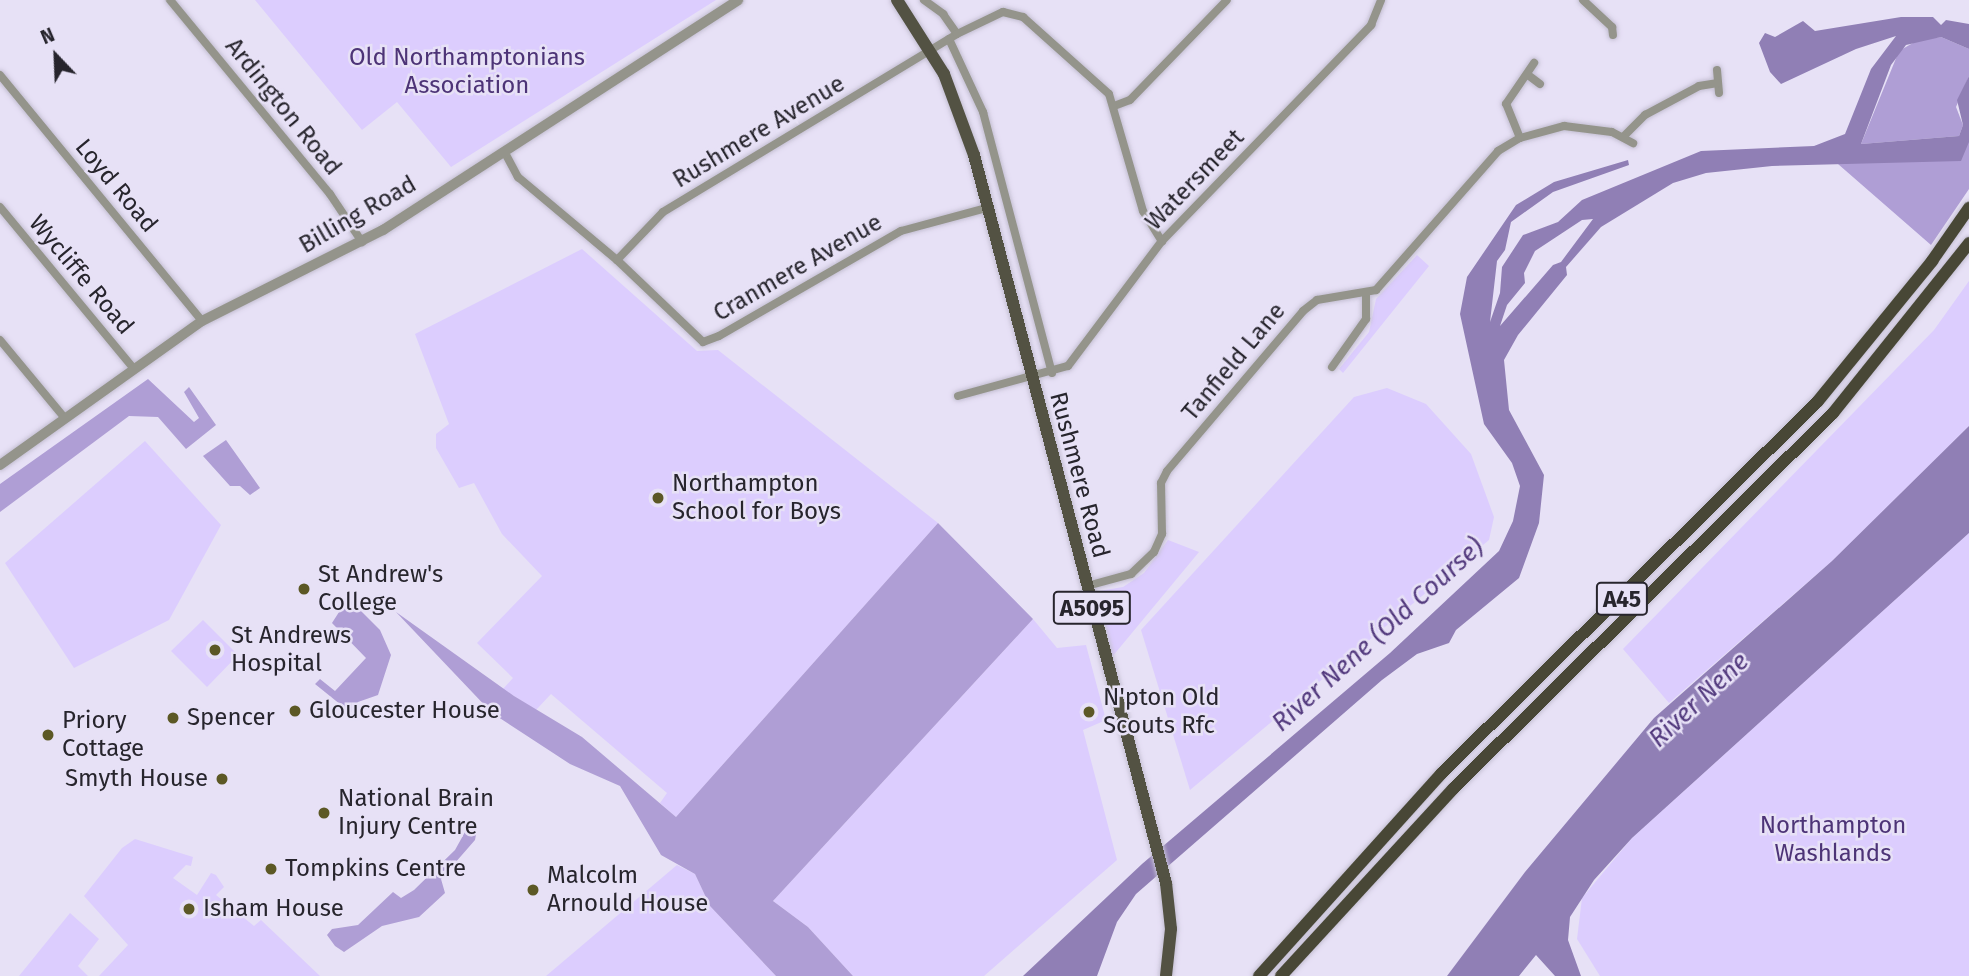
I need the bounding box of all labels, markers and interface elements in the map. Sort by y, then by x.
north arrow [21,21,91,91]
text: N [37,23,58,49]
street label: Ardington Road [219,33,347,181]
park label: Old Northamptonians Association [349,44,585,100]
street label: Rushmere Avenue [668,69,850,195]
street label: Watersmeet [1140,124,1250,236]
street label: Loyd Road [69,133,163,239]
street label: Billing Road [294,170,422,260]
street label: Cranmere Avenue [709,208,887,328]
street label: Wycliffe Road [23,209,139,341]
street label: Tanfield Lane [1176,297,1292,427]
street label: Rushmere Road [1043,389,1115,561]
place label: Northampton School for Boys [672,470,841,526]
marker: Northampton School for Boys [650,490,666,506]
water label: River Nene (Old Course) [1266,532,1490,738]
place label: St Andrew's College [318,561,443,617]
road number: A45 [1596,580,1648,618]
marker: St Andrew's College [296,581,312,597]
road number: A5095 [1052,588,1132,628]
place label: St Andrews Hospital [231,622,351,678]
marker: St Andrews Hospital [205,640,225,660]
water label: River Nene [1643,646,1755,754]
place label: N'pton Old Scouts Rfc [1103,684,1220,740]
place label: Gloucester House [309,697,500,725]
marker: Gloucester House [287,703,303,719]
place label: Spencer [187,704,275,732]
marker: N'pton Old Scouts Rfc [1081,704,1097,720]
place label: Priory Cottage [62,707,144,763]
marker: Spencer [165,710,181,726]
marker: Priory Cottage [40,727,56,743]
place label: Smyth House [65,765,208,793]
marker: Smyth House [214,771,230,787]
place label: National Brain Injury Centre [338,785,494,841]
marker: National Brain Injury Centre [316,805,332,821]
park label: Northampton Washlands [1760,812,1906,868]
place label: Tompkins Centre [285,855,466,883]
marker: Tompkins Centre [263,861,279,877]
place label: Malcolm Arnould House [547,862,708,918]
marker: Malcolm Arnould House [525,882,541,898]
place label: Isham House [203,895,344,923]
marker: Isham House [181,901,197,917]

